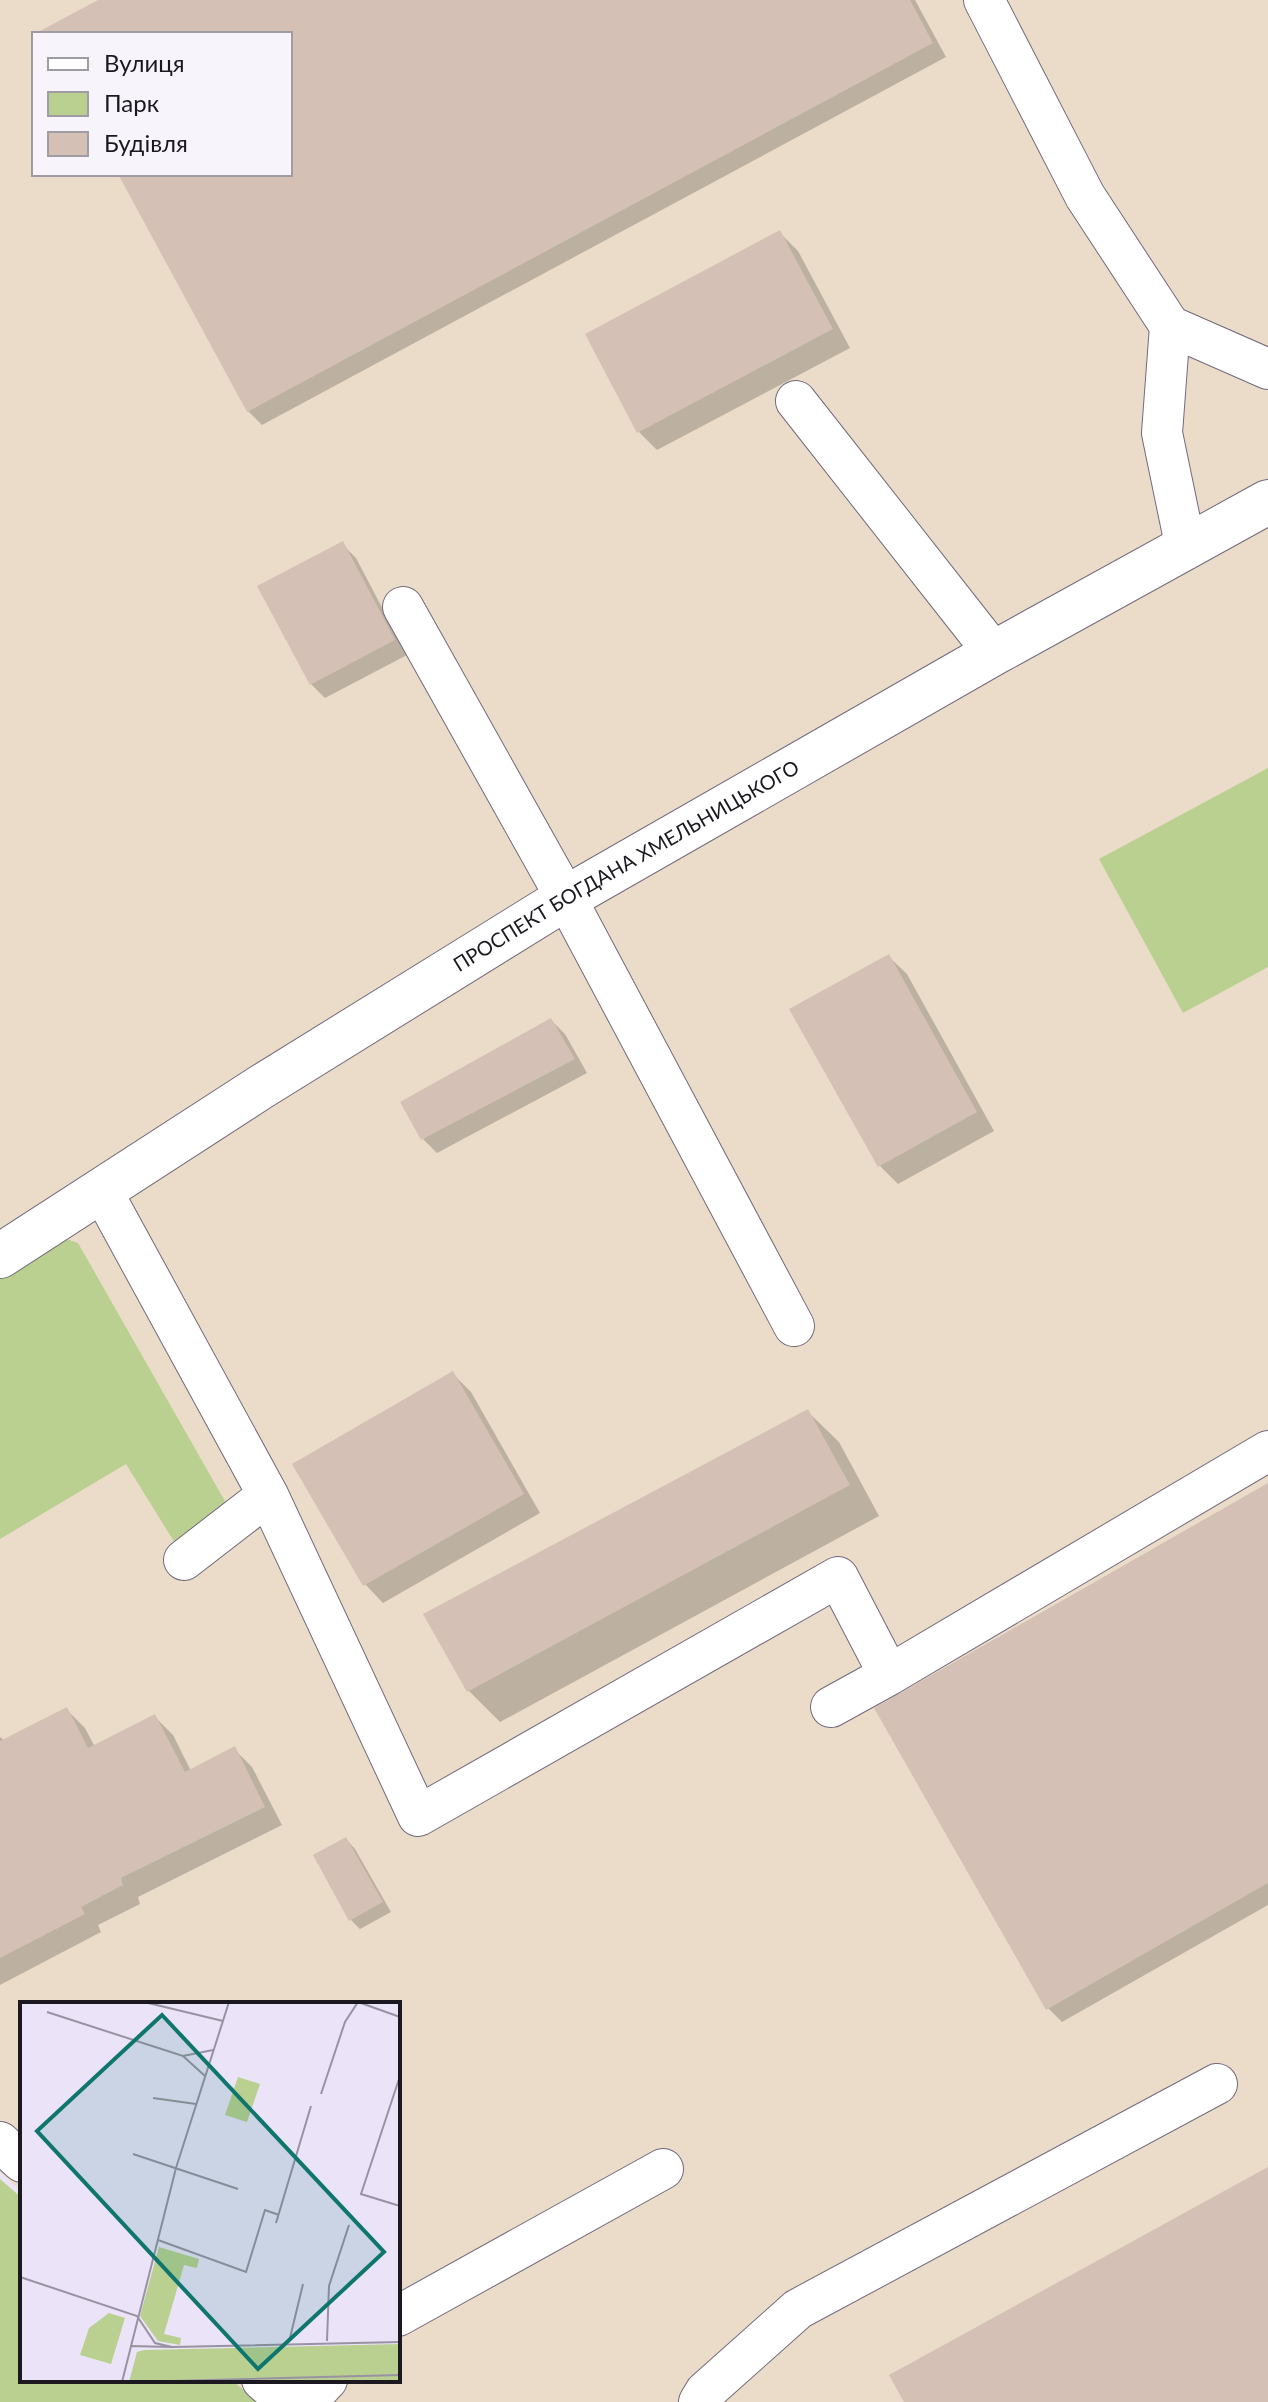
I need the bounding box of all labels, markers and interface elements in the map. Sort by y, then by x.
legend [32,32,292,176]
text: Вулиця [104,48,185,77]
text: Парк [104,88,160,117]
text: Будівля [104,128,188,157]
street label: ПРОСПЕКТ БОГДАНА ХМЕЛЬНИЦЬКОГО [449,754,803,976]
inset map [20,2002,400,2382]

